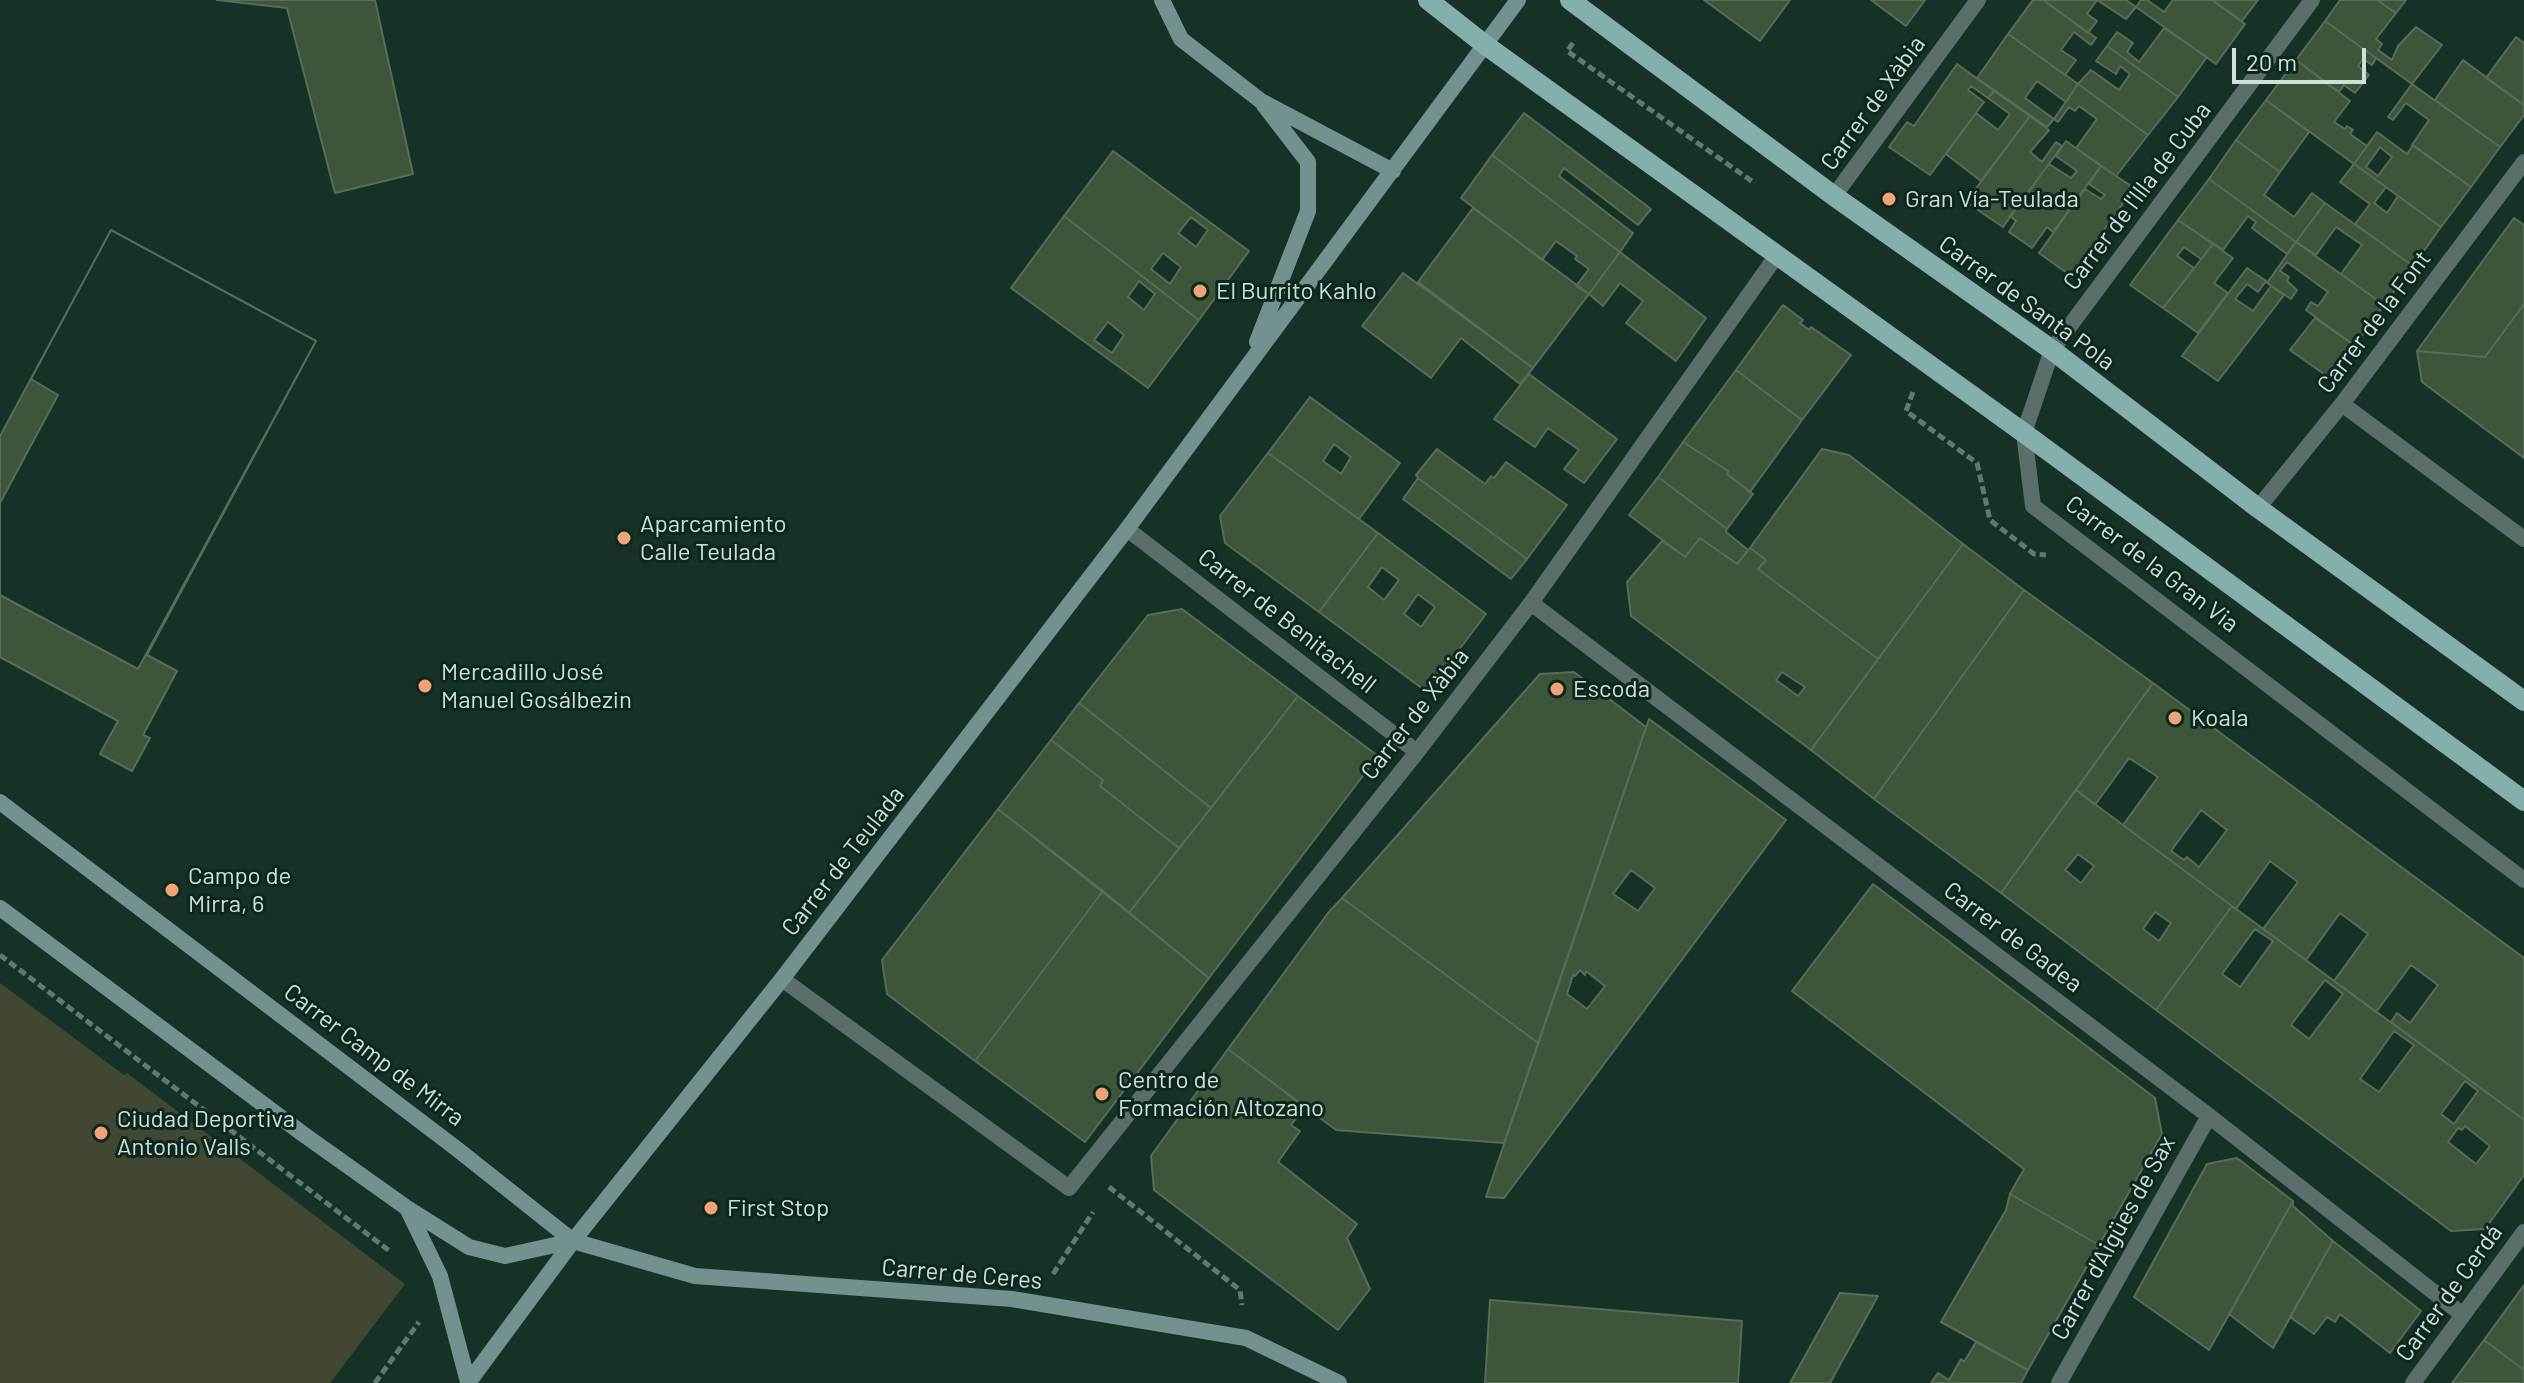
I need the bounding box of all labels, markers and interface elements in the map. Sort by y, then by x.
street label: Carrer de Xàbia [1815,30,1931,176]
scale bar [2236,32,2370,82]
text: 20 m [2246,47,2297,76]
street label: Carrer de l'Illa de Cuba [2057,96,2217,296]
place label: Gran Vía-Teulada [1905,185,2079,213]
marker: Gran Vía-Teulada [1880,190,1898,208]
street label: Carrer de Santa Pola [1933,229,2121,377]
street label: Carrer de la Font [2311,245,2437,399]
place label: El Burrito Kahlo [1216,277,1377,305]
marker: El Burrito Kahlo [1191,282,1209,300]
street label: Carrer de la Gran Via [2060,489,2244,639]
place label: Aparcamiento Calle Teulada [640,510,787,566]
marker: Aparcamiento Calle Teulada [615,529,633,547]
street label: Carrer de Benitachell [1192,543,1382,699]
street label: Carrer de Xàbia [1355,643,1475,785]
place label: Mercadillo José Manuel Gosálbezin [441,658,632,714]
place label: Escoda [1573,675,1650,703]
marker: Mercadillo José Manuel Gosálbezin [416,677,434,695]
marker: Escoda [1548,680,1566,698]
place label: Koala [2191,704,2248,732]
marker: Koala [2166,709,2184,727]
street label: Carrer de Teulada [776,780,910,942]
place label: Campo de Mirra, 6 [188,862,291,918]
street label: Carrer de Gadea [1938,876,2088,998]
marker: Campo de Mirra, 6 [163,881,181,899]
street label: Carrer Camp de Mirra [278,978,470,1132]
place label: Centro de Formación Altozano [1118,1066,1324,1122]
marker: Centro de Formación Altozano [1093,1085,1111,1103]
place label: Ciudad Deportiva Antonio Valls [117,1105,295,1161]
marker: Ciudad Deportiva Antonio Valls [92,1124,110,1142]
street label: Carrer d'Aigües de Sax [2045,1131,2181,1345]
place label: First Stop [727,1194,829,1222]
marker: First Stop [702,1199,720,1217]
street label: Carrer de Cerdá [2390,1219,2508,1367]
street label: Carrer de Ceres [880,1253,1044,1295]

